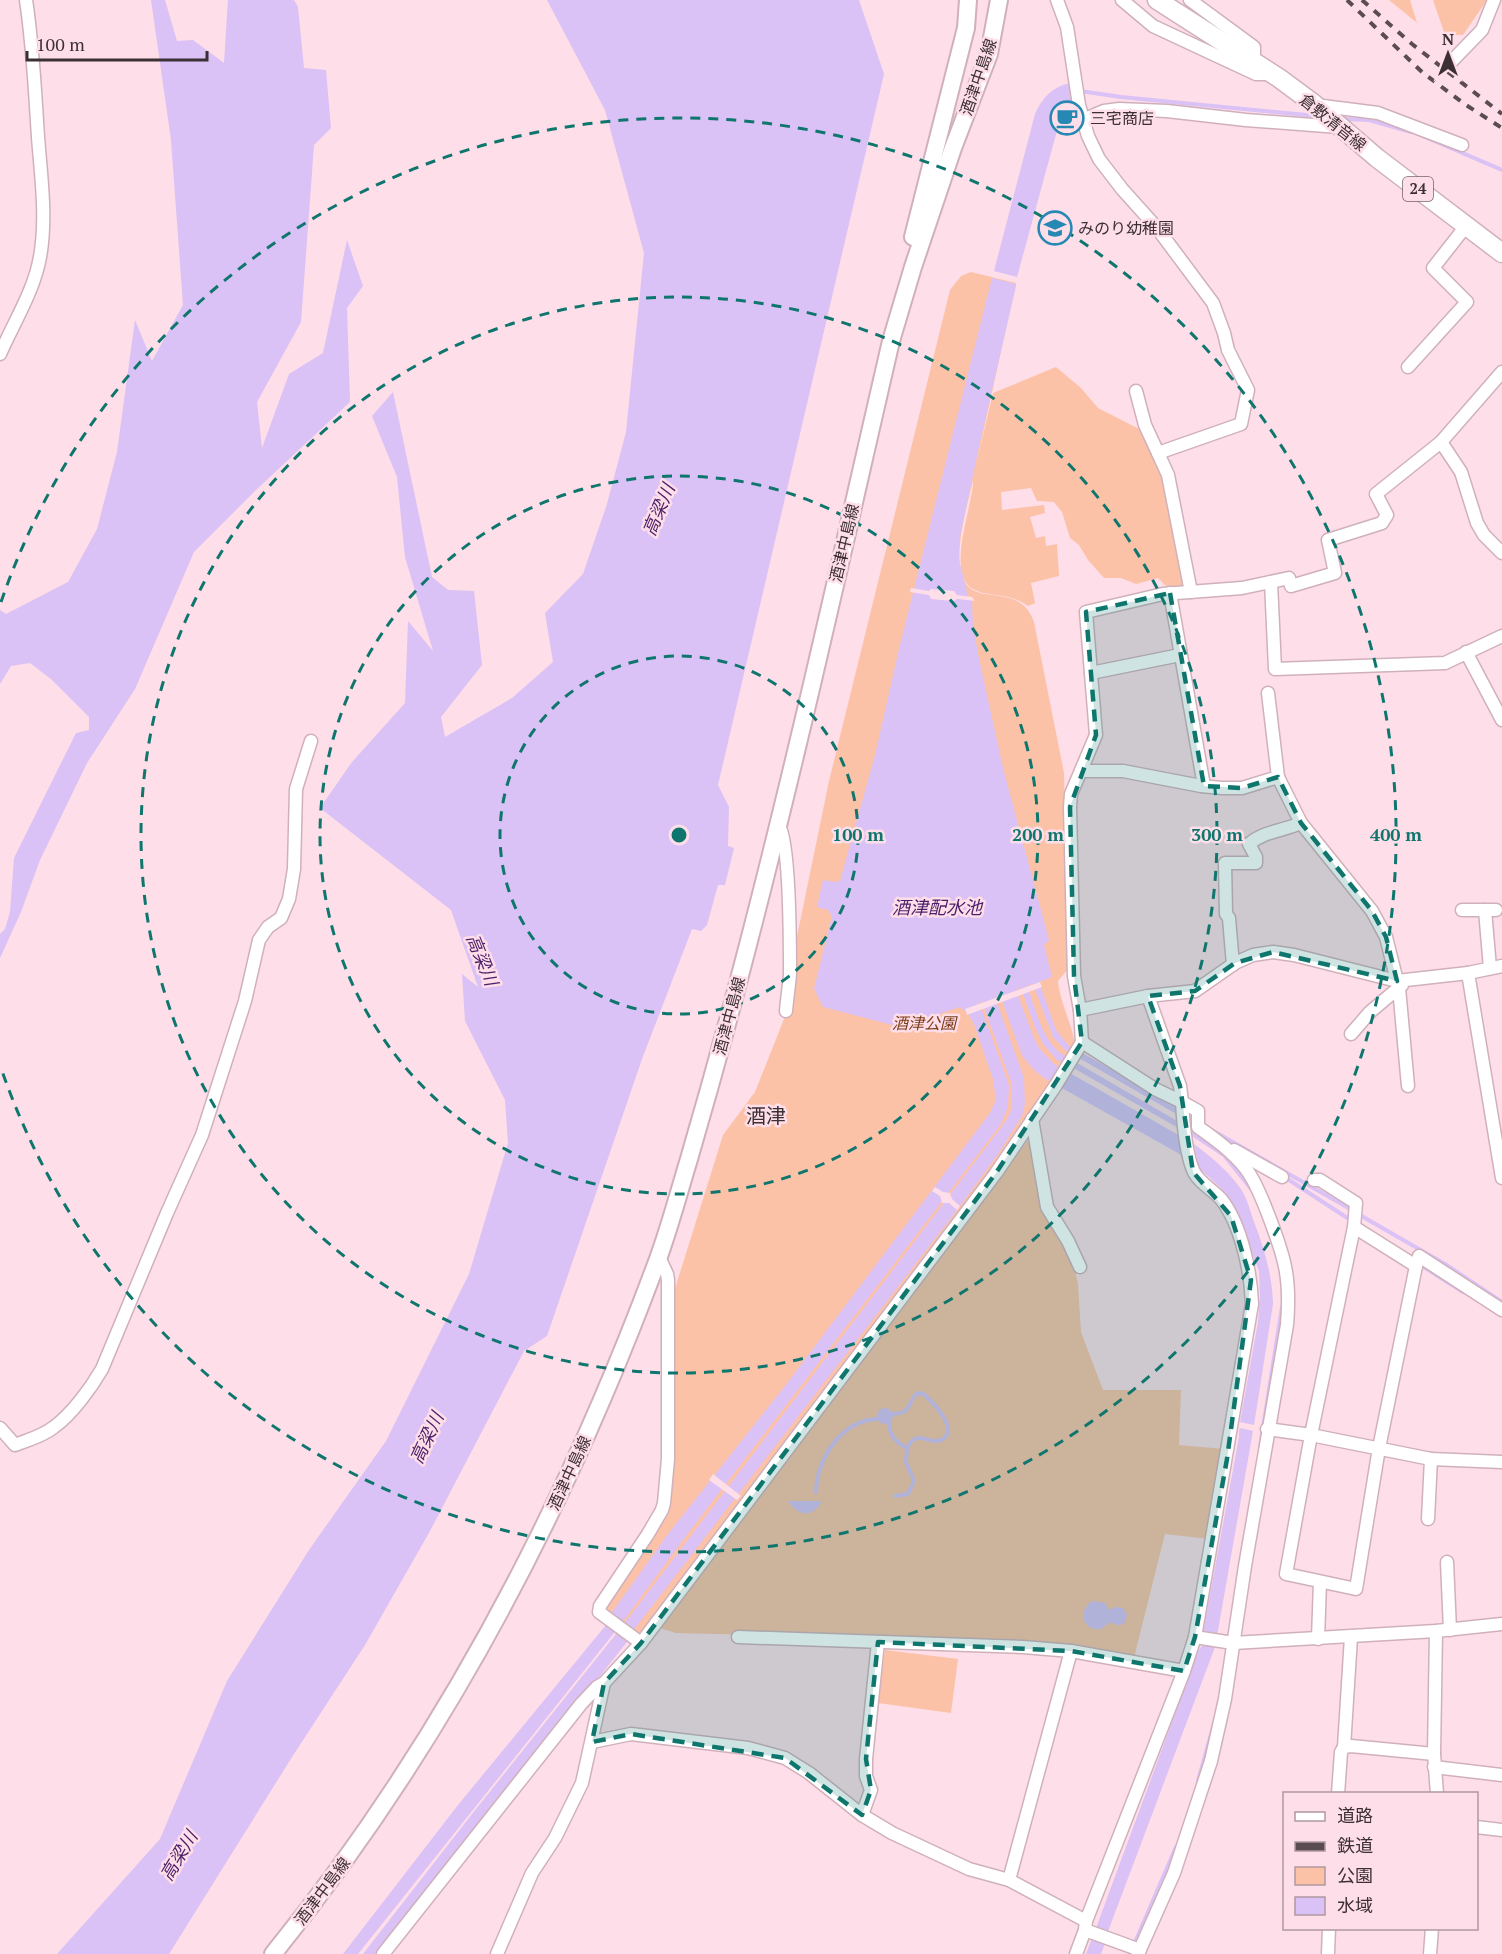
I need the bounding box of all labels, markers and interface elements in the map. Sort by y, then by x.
scale bar [27,24,207,62]
north arrow [1418,24,1478,84]
text: N [1442,28,1454,50]
text: 100 m [36,32,85,56]
street label: 酒津中島線 [955,36,1001,118]
street label: 倉敷清音線 [1295,88,1371,156]
cafe icon: 三宅商店 [1049,100,1085,136]
place label: 三宅商店 [1090,107,1154,129]
road number: 24 [1403,177,1433,201]
school or university icon: みのり幼稚園 [1037,210,1073,246]
place label: みのり幼稚園 [1078,217,1174,239]
water label: 高梁川 [636,478,680,539]
street label: 酒津中島線 [824,502,864,584]
text: 100 m [832,822,884,846]
text: 200 m [1012,822,1064,846]
text: 300 m [1191,822,1243,846]
text: 400 m [1370,822,1422,846]
centre of rings [669,825,689,845]
water label: 酒津配水池 [892,895,984,919]
water label: 高梁川 [462,930,505,991]
street label: 酒津中島線 [708,975,750,1057]
park label: 酒津公園 [892,1012,958,1034]
district label: 酒津 [746,1102,786,1129]
water label: 高梁川 [404,1406,449,1467]
street label: 酒津中島線 [542,1432,596,1514]
legend [1283,1792,1478,1930]
text: 道路 [1337,1803,1373,1827]
water label: 高梁川 [154,1824,203,1885]
text: 鉄道 [1337,1833,1373,1857]
street label: 酒津中島線 [289,1852,355,1930]
text: 公園 [1337,1863,1373,1887]
text: 水域 [1337,1893,1373,1917]

